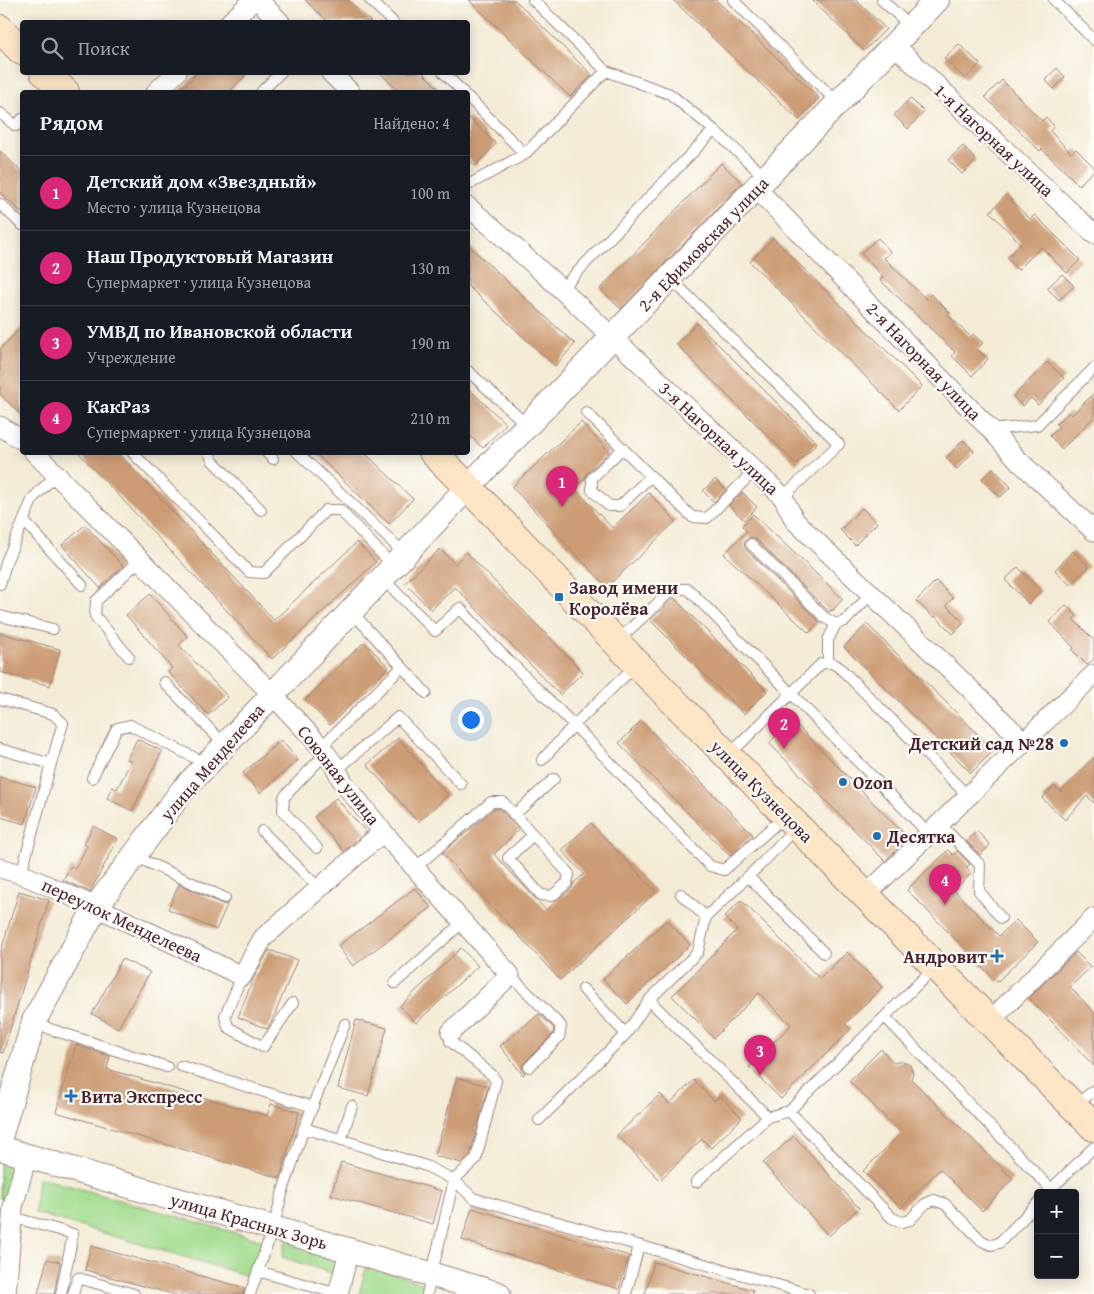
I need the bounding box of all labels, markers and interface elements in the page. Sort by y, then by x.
search box [20,20,470,75]
icon: search [38,34,66,62]
text: Поиск [78,34,130,62]
street label: 1-я Нагорная улица [928,77,1060,203]
text: Рядом [40,107,103,138]
text: Найдено: 4 [373,111,450,135]
text: Детский дом «Звездный» [87,167,317,195]
street label: 2-я Ефимовская улица [631,170,775,317]
text: 1 [52,181,60,205]
text: 100 m [410,181,450,205]
text: Место · улица Кузнецова [87,195,261,219]
text: Наш Продуктовый Магазин [87,242,334,270]
text: 2 [52,256,60,280]
text: 130 m [410,256,450,280]
text: Супермаркет · улица Кузнецова [87,270,311,294]
street label: 2-я Нагорная улица [860,296,988,427]
text: УМВД по Ивановской области [87,317,352,345]
text: 3 [52,331,60,355]
text: 190 m [410,331,450,355]
text: Учреждение [87,345,176,369]
street label: 3-я Нагорная улица [653,375,785,501]
text: КакРаз [87,392,150,420]
text: 4 [52,406,60,430]
text: 210 m [410,406,450,430]
text: Супермаркет · улица Кузнецова [87,420,311,444]
pin: 1 [546,466,578,507]
place label: Завод имени Королёва [569,574,678,622]
marker: Завод имени Королёва [553,591,565,603]
street label: улица Менделеева [153,697,271,827]
your location [458,707,484,733]
pin: 2 [768,708,800,749]
street label: Союзная улица [291,719,387,831]
place label: Детский сад №28 [908,730,1054,757]
street label: улица Кузнецова [704,733,820,849]
marker: Детский сад №28 [1058,737,1070,749]
place label: Ozon [853,769,893,796]
marker: Ozon [837,776,849,788]
place label: Десятка [886,823,956,850]
marker: Десятка [871,830,883,842]
pin: 4 [929,864,961,905]
street label: переулок Менделеева [38,871,207,969]
place label: Андровит [903,943,987,970]
marker: Андровит [991,950,1003,962]
pin: 3 [744,1035,776,1076]
place label: Вита Экспресс [81,1083,202,1110]
marker: Вита Экспресс [65,1090,77,1102]
street label: улица Красных Зорь [166,1185,331,1256]
map controls [1034,1189,1079,1279]
button: + [1034,1189,1079,1234]
button: − [1034,1234,1079,1279]

